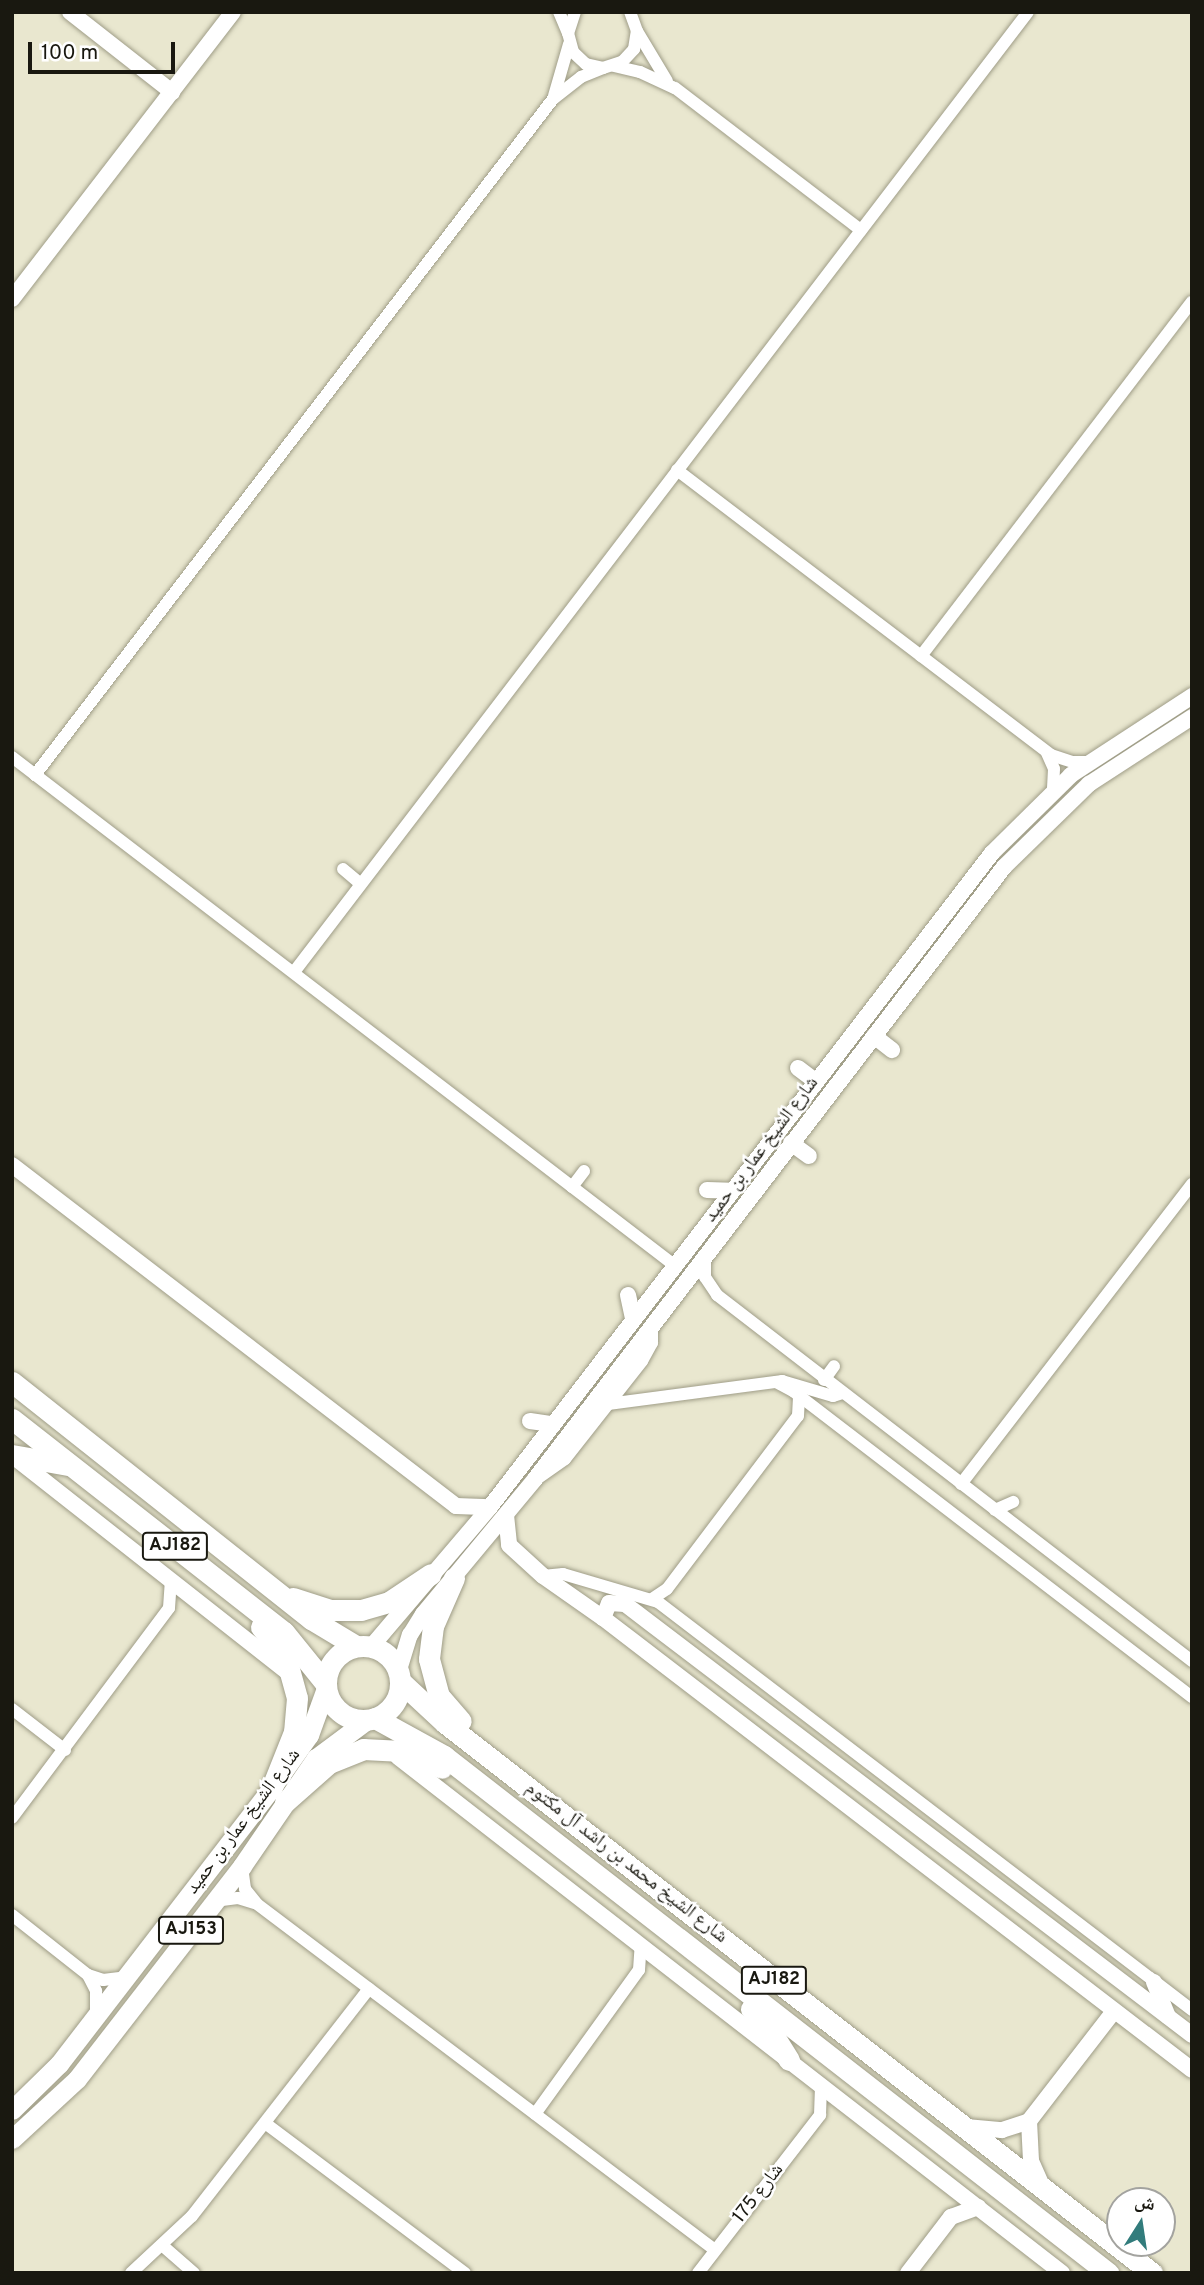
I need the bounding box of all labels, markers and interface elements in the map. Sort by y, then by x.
scale bar [32,28,178,72]
text: 100 m [41,40,98,67]
street label: شارع الشيخ عمار بن حميد [700,1073,824,1227]
road number: AJ182 [142,1532,208,1560]
street label: شارع الشيخ عمار بن حميد [182,1745,306,1899]
street label: شارع الشيخ محمد بن راشد آل مكتوم [521,1777,731,1949]
road number: AJ153 [158,1916,224,1944]
road number: AJ182 [741,1966,807,1994]
street label: شارع 175 [729,2160,789,2228]
north arrow [1106,2187,1176,2257]
text: ش [1133,2190,1157,2217]

